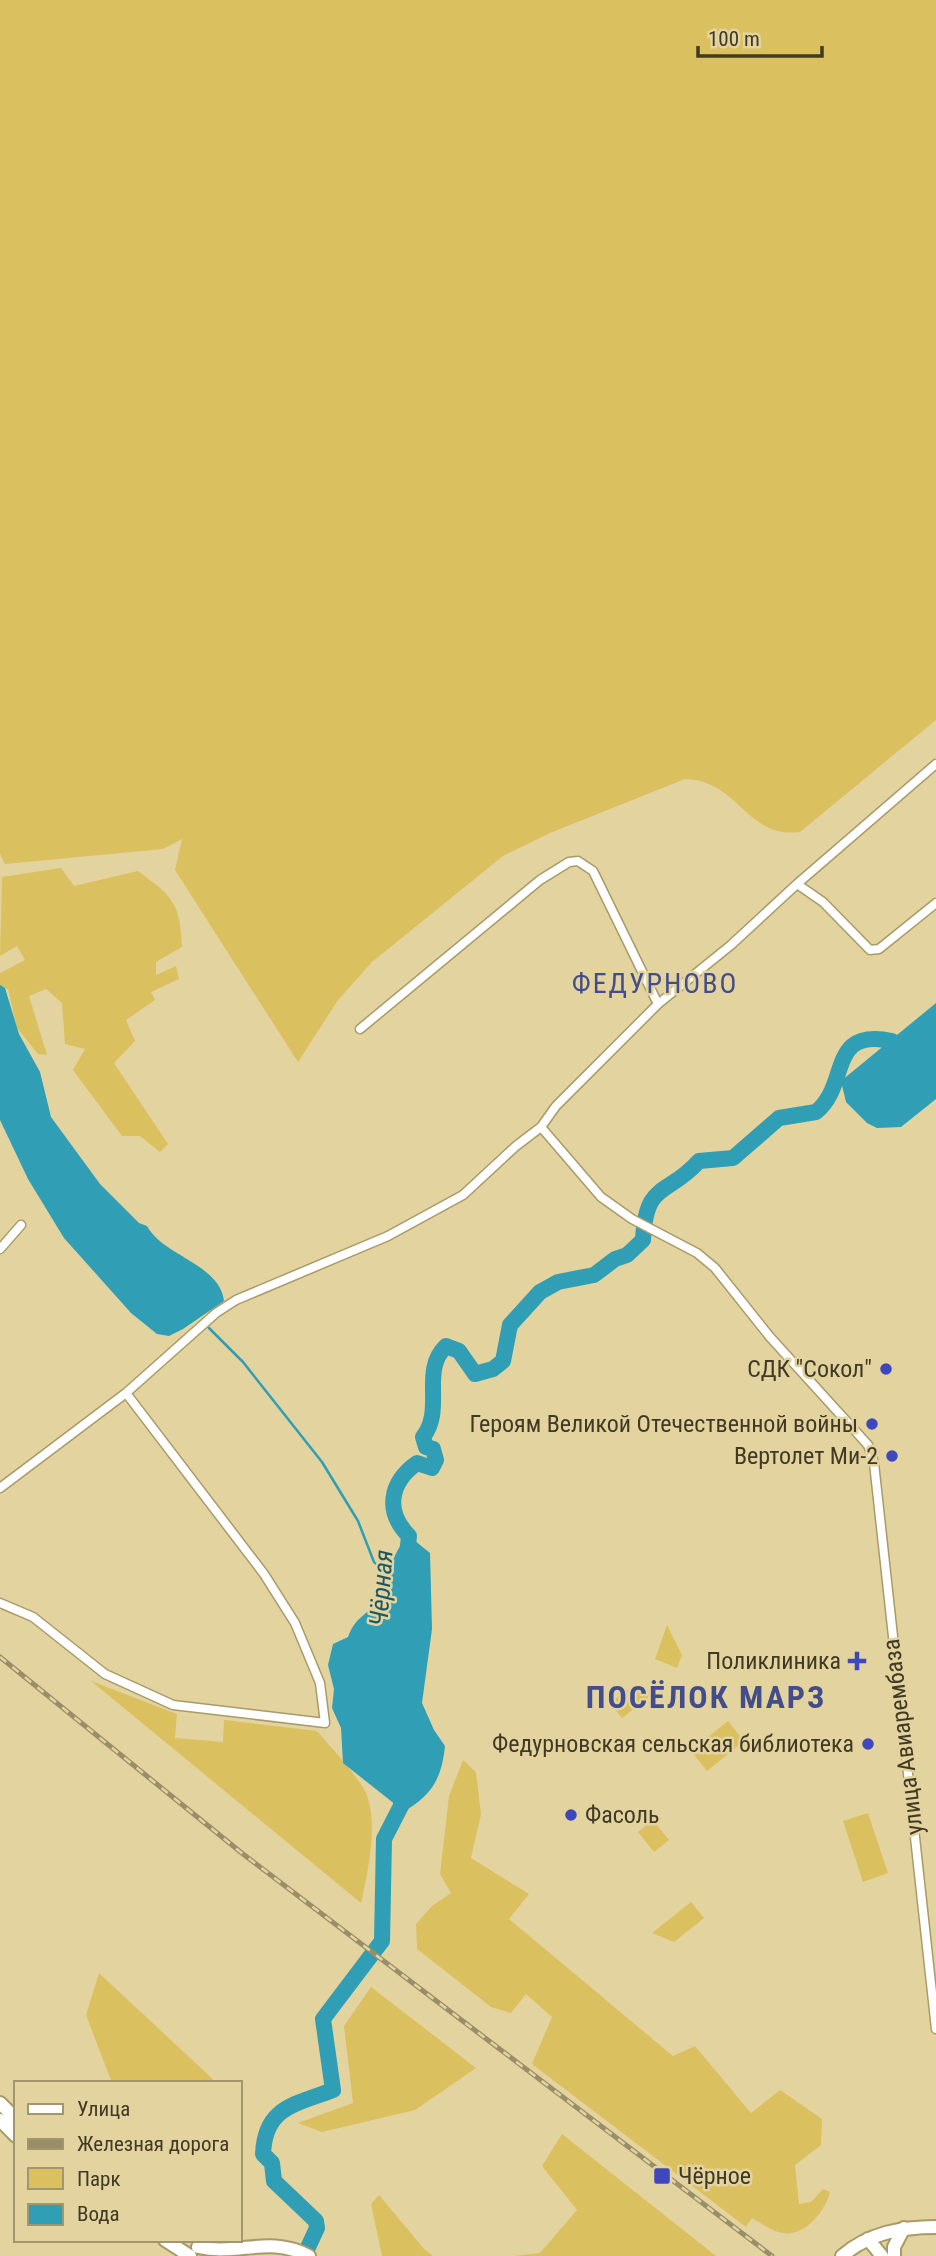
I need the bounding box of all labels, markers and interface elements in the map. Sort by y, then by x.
scale bar [698,14,822,58]
text: 100 m [708,27,760,51]
district label: ФЕДУРНОВО [572,967,738,1000]
place label: СДК "Сокол" [747,1355,872,1383]
marker: СДК "Сокол" [878,1361,894,1377]
place label: Героям Великой Отечественной войны [469,1410,858,1438]
marker: Героям Великой Отечественной войны [864,1416,880,1432]
place label: Вертолет Ми-2 [734,1442,878,1470]
marker: Вертолет Ми-2 [884,1448,900,1464]
water label: Чёрная [363,1549,399,1627]
street label: улица Авиарембаза [877,1637,929,1837]
place label: Поликлиника [706,1647,841,1675]
marker: Поликлиника [847,1651,867,1671]
district label: ПОСЁЛОК МАРЗ [586,1678,826,1716]
place label: Федурновская сельская библиотека [492,1730,854,1758]
marker: Федурновская сельская библиотека [860,1736,876,1752]
place label: Фасоль [585,1801,659,1829]
marker: Фасоль [563,1807,579,1823]
legend [14,2081,242,2242]
text: Улица [77,2097,130,2121]
text: Железная дорога [77,2132,229,2156]
place label: Чёрное [678,2162,751,2190]
marker: Чёрное [652,2166,672,2186]
text: Парк [77,2167,121,2191]
text: Вода [77,2202,120,2226]

